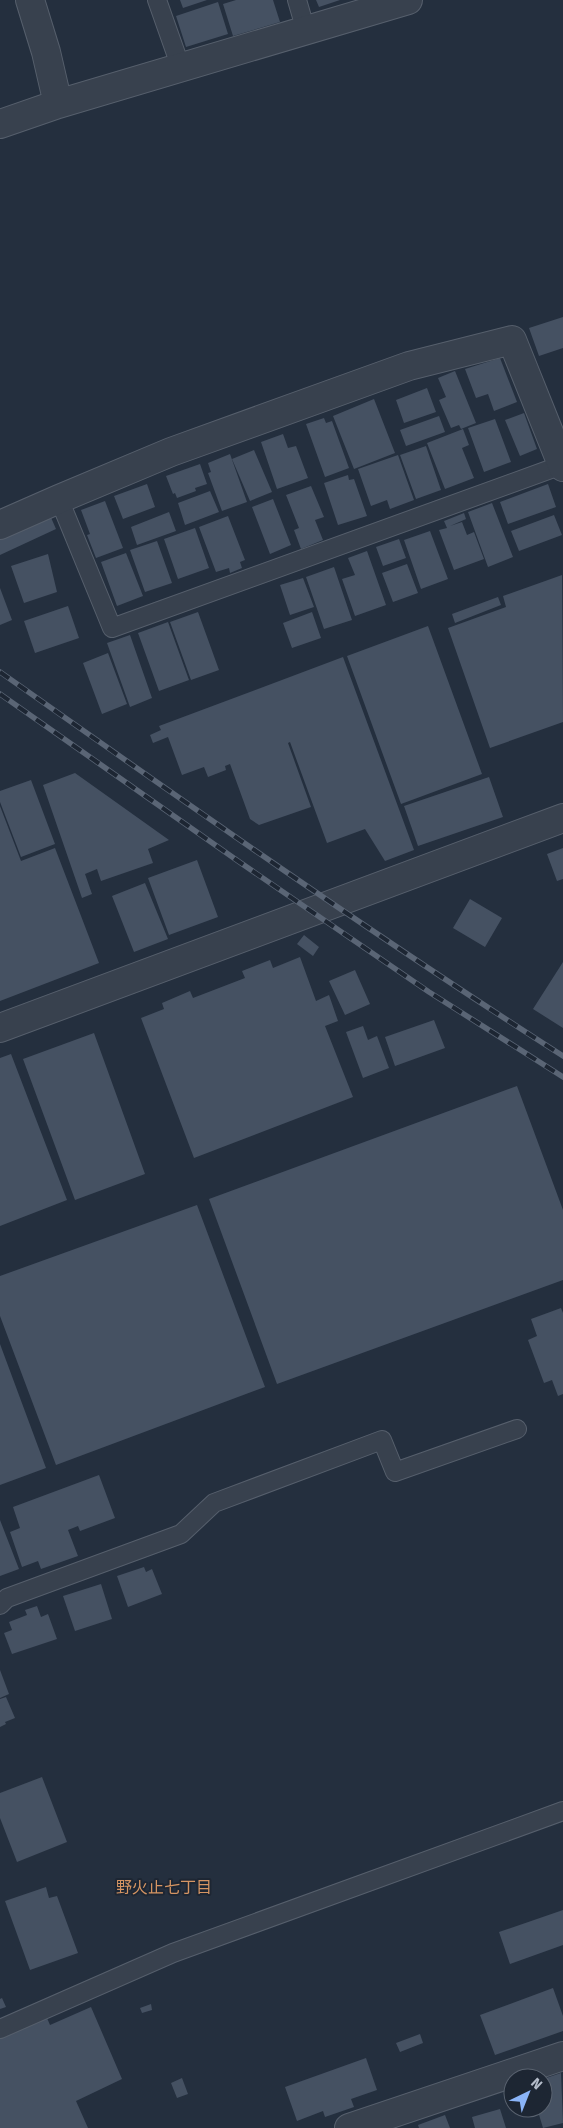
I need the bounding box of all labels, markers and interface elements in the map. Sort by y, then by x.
district label: 野火止七丁目 [116,1878,212,1897]
north arrow [503,2068,553,2118]
text: N [527,2074,546,2093]

